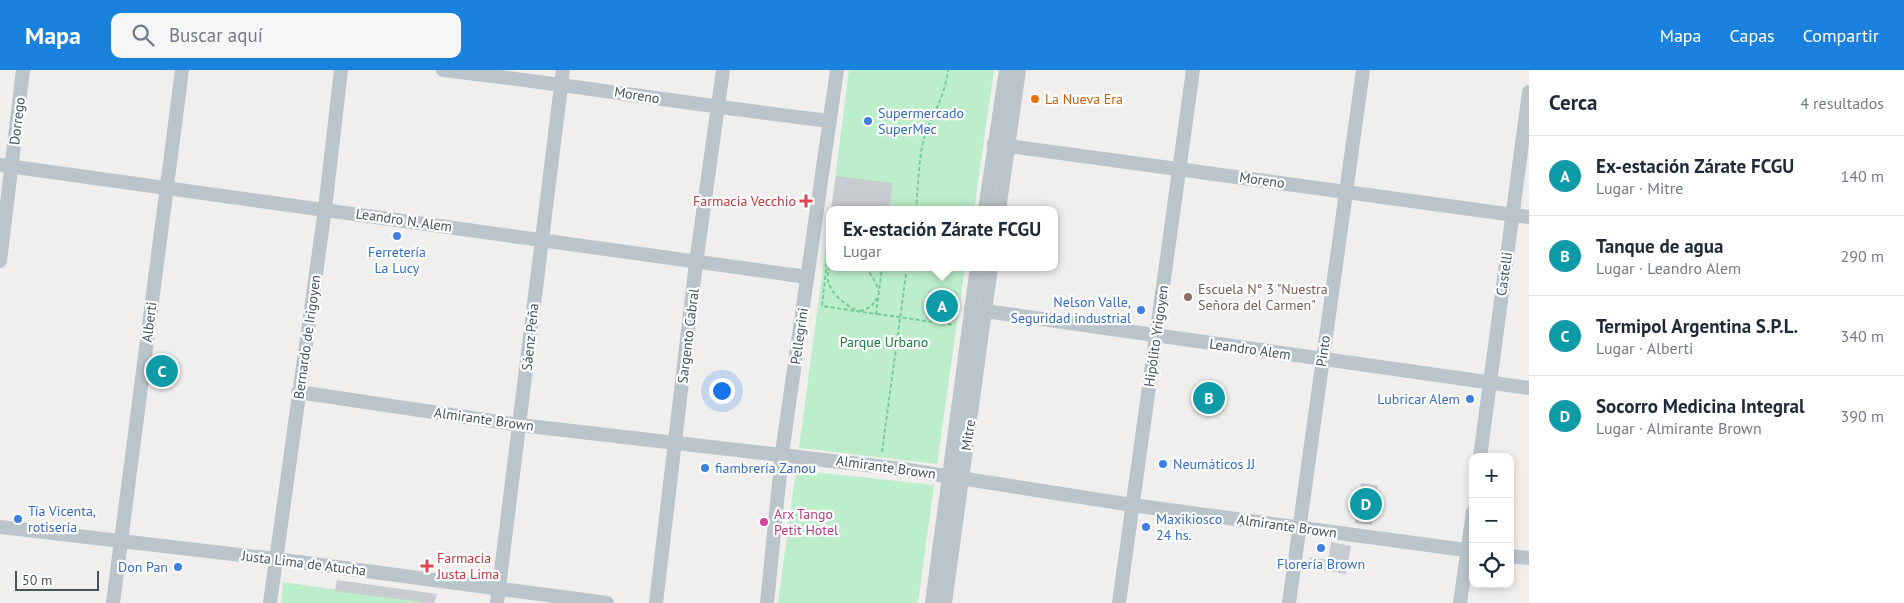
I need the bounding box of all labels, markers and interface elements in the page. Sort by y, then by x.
search box [111,13,461,58]
text: Mapa [25,20,81,51]
icon: search [129,21,157,49]
text: Buscar aquí [169,23,263,47]
text: Mapa [1660,24,1702,47]
text: Capas [1730,24,1775,47]
text: Compartir [1803,24,1879,47]
street label: Moreno [613,83,661,107]
text: Cerca [1549,89,1598,116]
place label: La Nueva Era [1045,90,1123,108]
marker: La Nueva Era [1029,93,1041,105]
text: 4 resultados [1800,93,1884,113]
street label: Dorrego [5,96,29,146]
place label: Supermercado SuperMec [878,104,964,138]
marker: Supermercado SuperMec [862,115,874,127]
text: Ex-estación Zárate FCGU [1596,154,1794,178]
text: A [1560,166,1570,186]
text: 140 m [1841,166,1884,186]
street label: Moreno [1238,168,1286,192]
text: Lugar · Mitre [1596,178,1683,198]
place label: Farmacia Vecchio [693,192,796,210]
marker: Farmacia Vecchio [800,195,812,207]
street label: Leandro N. Alem [355,204,453,236]
popup [826,206,1058,271]
text: Ex-estación Zárate FCGU [843,217,1041,241]
marker: Ferretería La Lucy [391,230,403,242]
text: Tanque de agua [1596,234,1723,258]
text: Lugar [843,241,881,261]
place label: Ferretería La Lucy [368,243,426,277]
text: B [1560,246,1570,266]
text: 290 m [1841,246,1884,266]
street label: Castelli [1492,251,1516,297]
text: Lugar · Leandro Alem [1596,258,1741,278]
street label: Bernardo de Irigoyen [289,274,325,400]
place label: Escuela N° 3 "Nuestra Señora del Carmen" [1198,280,1328,314]
street label: Hipólito Yrigoyen [1140,284,1172,388]
pin: A [926,287,958,325]
street label: Sargento Cabral [673,288,703,384]
marker: Escuela N° 3 "Nuestra Señora del Carmen" [1182,291,1194,303]
place label: Nelson Valle, Seguridad industrial [1011,293,1131,327]
street label: Alberti [138,301,160,343]
street label: Sáenz Peña [518,302,542,372]
marker: Nelson Valle, Seguridad industrial [1135,304,1147,316]
street label: Pellegrini [786,307,812,365]
text: Termipol Argentina S.P.L. [1596,314,1798,338]
text: C [1561,326,1569,346]
text: 340 m [1841,326,1884,346]
park label: Parque Urbano [840,333,928,351]
street label: Leandro Alem [1208,334,1292,364]
street label: Pinto [1312,334,1334,368]
text: Lugar · Alberti [1596,338,1693,358]
pin: C [146,352,178,390]
your location [709,378,735,404]
pin: B [1193,379,1225,417]
place label: Lubricar Alem [1377,390,1460,408]
marker: Lubricar Alem [1464,393,1476,405]
text: Socorro Medicina Integral [1596,394,1805,418]
street label: Almirante Brown [433,403,535,435]
text: D [1560,406,1570,426]
text: 390 m [1841,406,1884,426]
street label: Mitre [957,418,979,452]
text: Lugar · Almirante Brown [1596,418,1762,438]
street label: Almirante Brown [835,451,937,483]
map controls [1469,453,1514,588]
button: + [1469,453,1514,498]
place label: Neumáticos JJ [1173,455,1255,473]
marker: Neumáticos JJ [1157,458,1169,470]
place label: fiambrería Zanou [715,459,816,477]
marker: fiambrería Zanou [699,462,711,474]
pin: D [1350,485,1382,523]
button: − [1469,498,1514,543]
place label: Tía Vicenta, rotisería [28,502,96,536]
place label: Arx Tango Petit Hotel [774,505,838,539]
place label: Maxikiosco 24 hs. [1156,510,1222,544]
street label: Almirante Brown [1236,510,1338,542]
marker: Tía Vicenta, rotisería [12,513,24,525]
marker: Arx Tango Petit Hotel [758,516,770,528]
marker: Maxikiosco 24 hs. [1140,521,1152,533]
marker: Florería Brown [1315,542,1327,554]
button: locate [1469,543,1514,588]
street label: Justa Lima de Atucha [240,546,367,580]
place label: Farmacia Justa Lima [436,549,499,583]
place label: Florería Brown [1277,555,1365,573]
place label: Don Pan [118,558,168,576]
marker: Farmacia Justa Lima [421,560,433,572]
marker: Don Pan [172,561,184,573]
scale bar [15,568,99,591]
text: 50 m [22,571,52,589]

